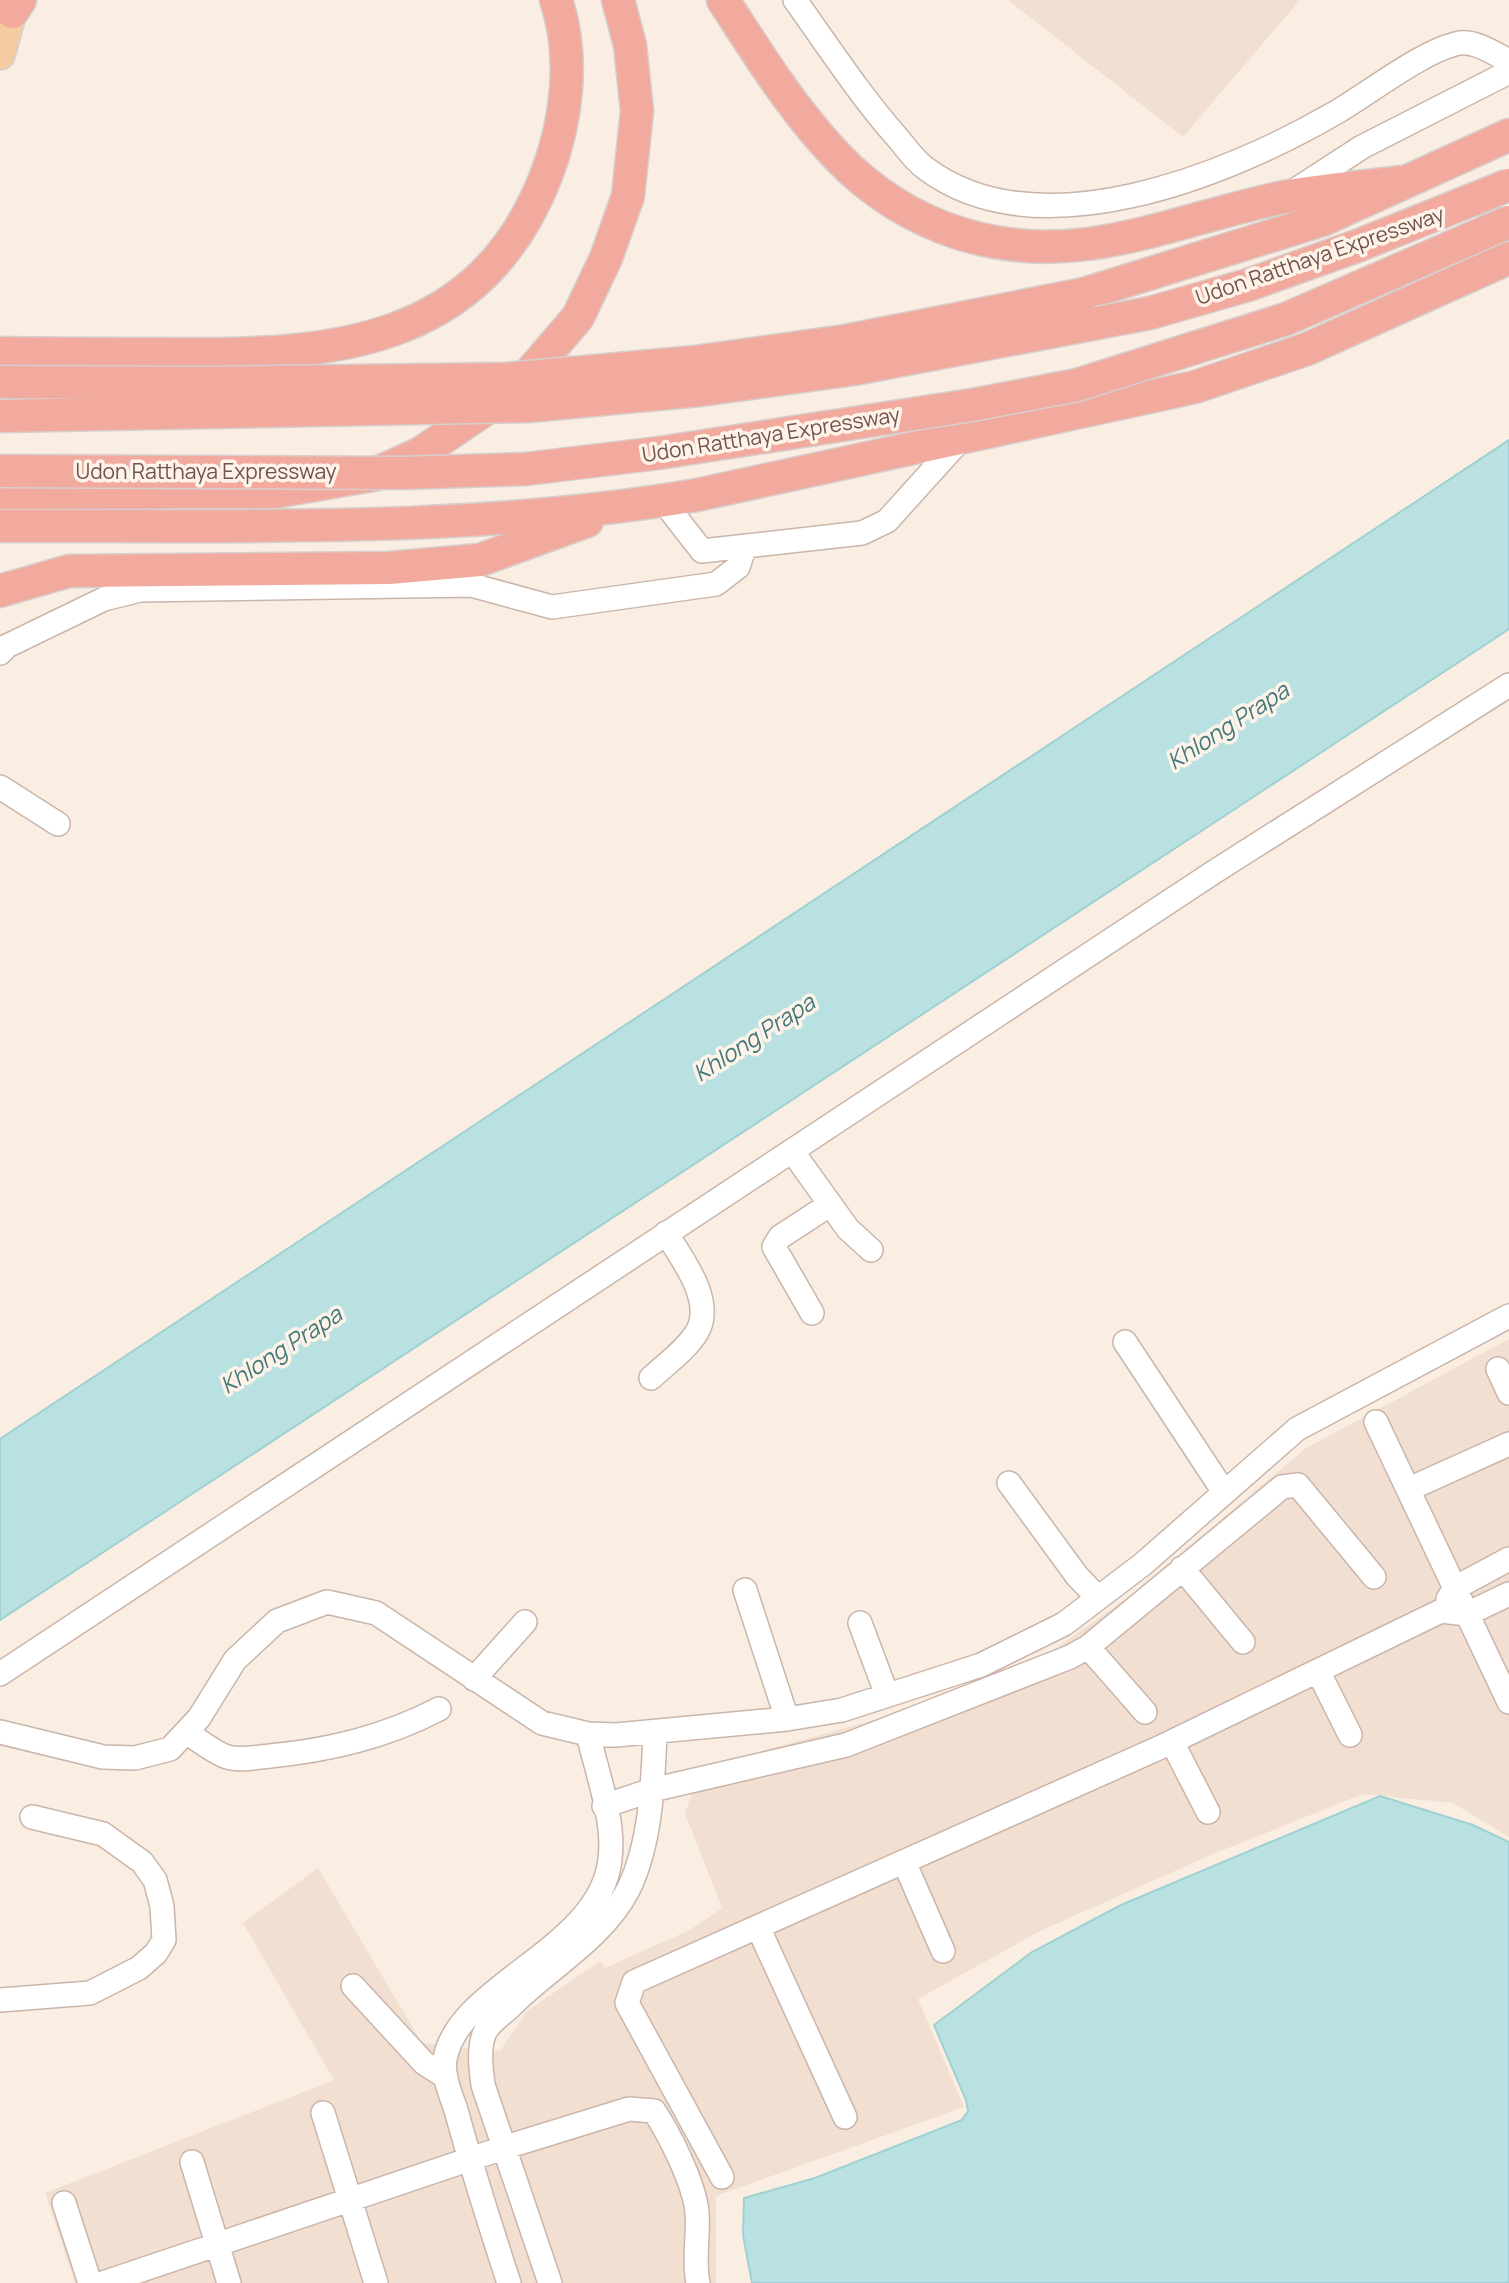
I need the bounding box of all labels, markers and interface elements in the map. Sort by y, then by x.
street label: Udon Ratthaya Expressway [1192,199,1448,311]
street label: Udon Ratthaya Expressway [640,400,902,468]
street label: Udon Ratthaya Expressway [75,457,337,485]
water label: Khlong Prapa [1160,673,1296,776]
water label: Khlong Prapa [686,985,822,1088]
water label: Khlong Prapa [213,1297,349,1400]

